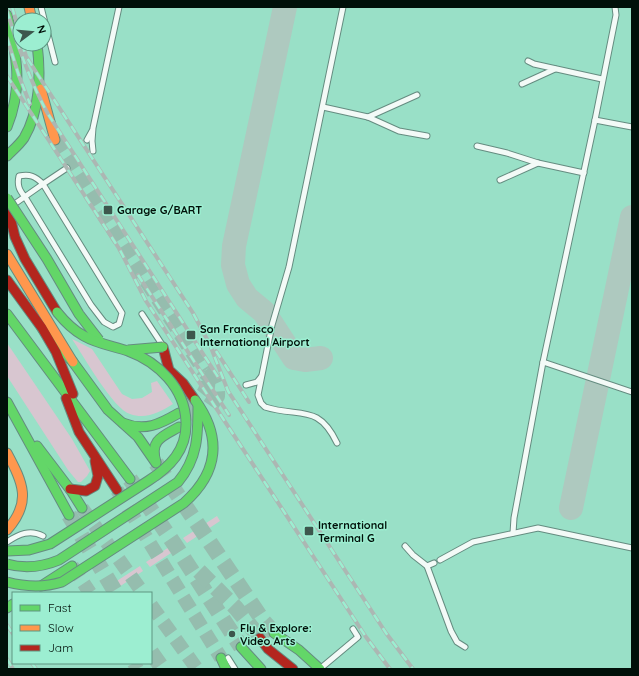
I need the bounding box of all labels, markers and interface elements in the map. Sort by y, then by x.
north arrow [12,12,52,52]
text: N [34,23,49,35]
place label: Garage G/BART [117,203,202,217]
marker: Garage G/BART [102,204,114,216]
place label: San Francisco International Airport [200,322,310,349]
marker: San Francisco International Airport [185,329,197,341]
place label: International Terminal G [318,518,387,545]
marker: International Terminal G [303,525,315,537]
legend [12,592,152,664]
text: Fast [48,600,72,615]
text: Slow [48,620,74,635]
place label: Fly & Explore: Video Arts [240,621,312,648]
marker: Fly & Explore: Video Arts [227,629,237,639]
text: Jam [48,640,73,655]

